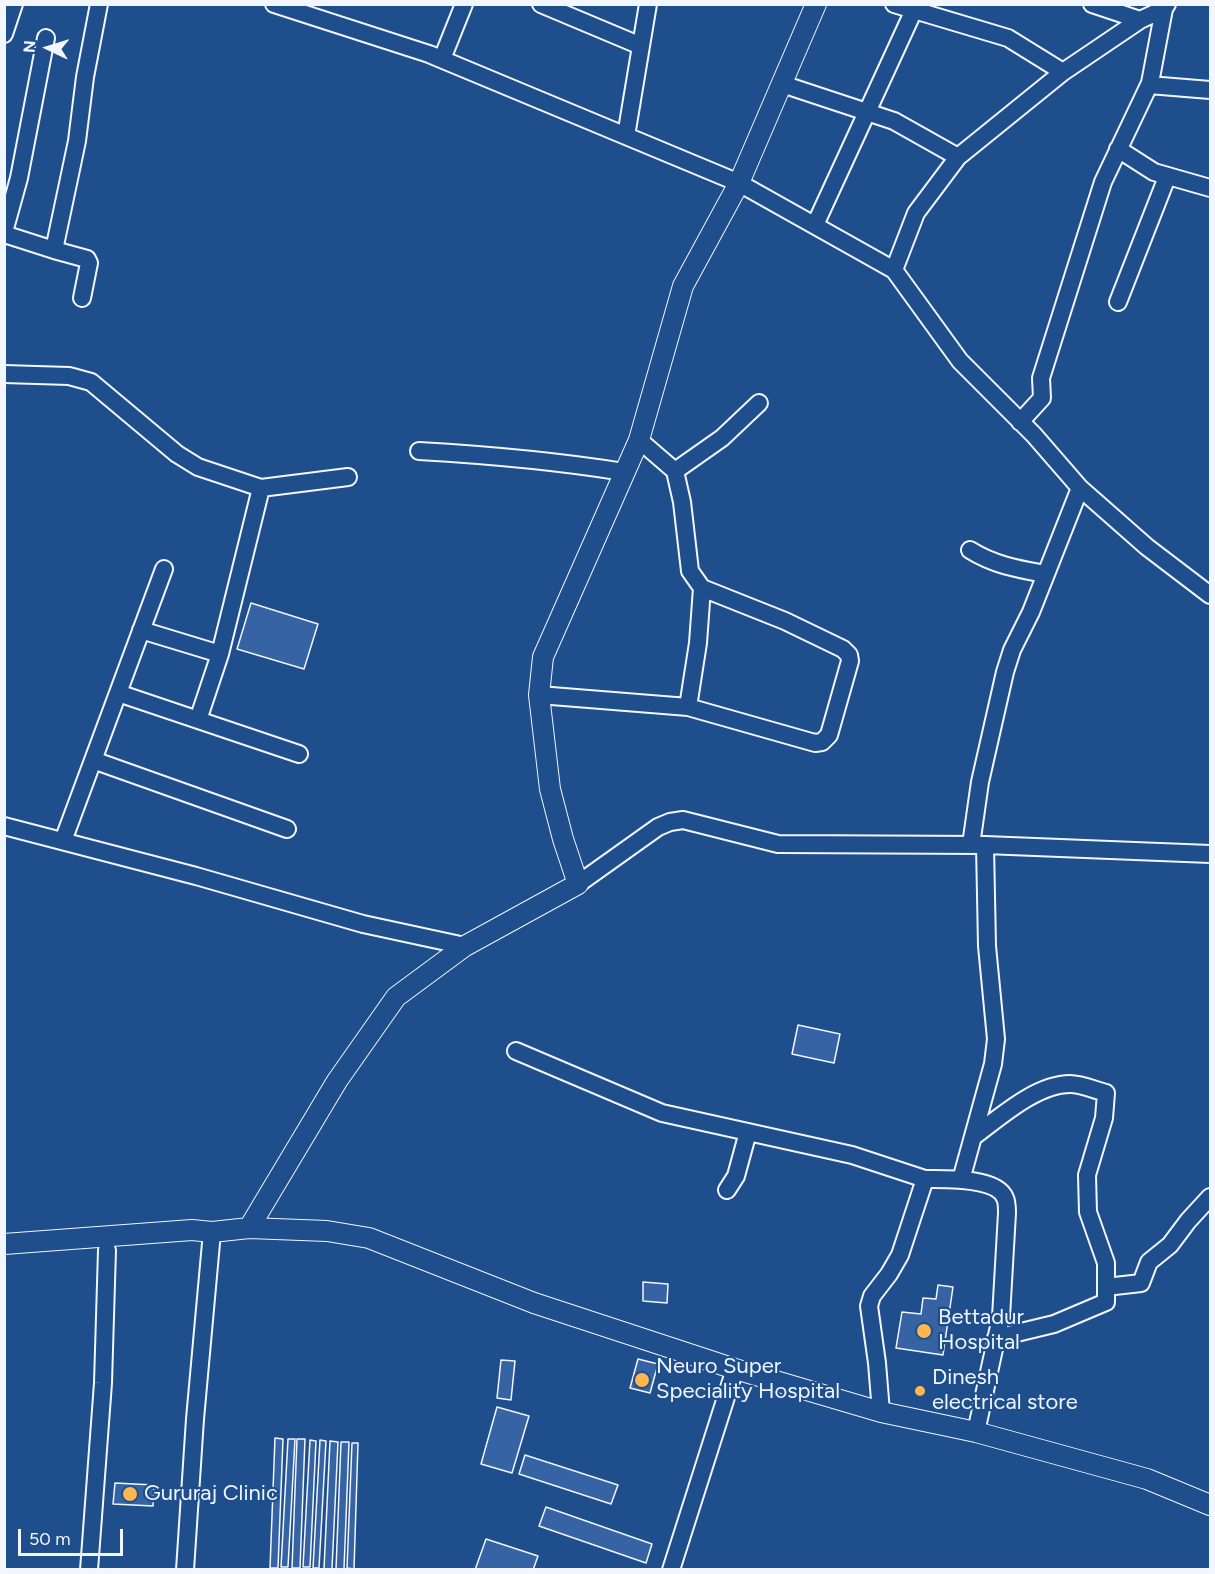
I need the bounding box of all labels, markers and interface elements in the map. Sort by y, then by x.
north arrow [18,18,78,78]
text: N [20,40,39,54]
place label: Bettadur Hospital [938,1305,1024,1356]
marker: Bettadur Hospital [915,1322,933,1340]
place label: Neuro Super Speciality Hospital [656,1354,840,1406]
place label: Dinesh electrical store [932,1365,1078,1416]
marker: Neuro Super Speciality Hospital [633,1371,651,1389]
marker: Dinesh electrical store [913,1384,927,1398]
place label: Gururaj Clinic [144,1481,278,1507]
marker: Gururaj Clinic [121,1485,139,1503]
scale bar [21,1517,126,1555]
text: 50 m [29,1528,71,1550]

